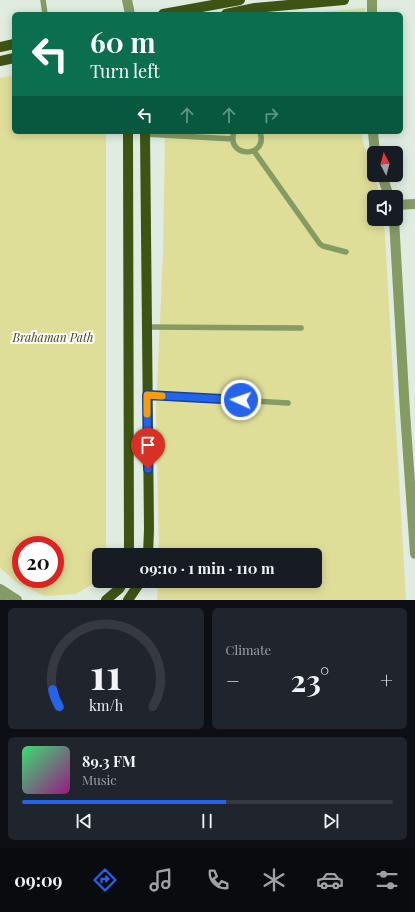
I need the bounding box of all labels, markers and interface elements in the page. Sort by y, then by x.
text: 60 m [90,23,156,60]
icon: left [24,28,76,80]
text: Turn left [90,59,160,83]
icon: left [134,104,156,126]
icon: ahead [176,104,198,126]
icon: ahead [218,104,240,126]
icon: right [260,104,282,126]
north arrow [367,146,403,182]
map controls [367,146,403,226]
button: sound [367,190,403,226]
park label: Brahaman Path [11,329,94,345]
position arrow [220,379,262,421]
pin [131,428,165,469]
icon: arrive [137,434,159,456]
speed limit sign: 20 [12,536,64,588]
text: 09:10 · 1 min · 110 m [139,558,275,578]
text: Climate [226,641,271,658]
text: 11 [90,644,122,699]
text: 23° [291,660,329,700]
text: − [226,665,240,695]
text: + [380,665,393,695]
text: km/h [89,695,123,714]
text: 89.3 FM [82,751,136,771]
text: Music [82,771,117,788]
icon: previous [73,810,95,832]
icon: pause [196,810,218,832]
icon: next [320,810,342,832]
icon: directions [91,866,119,894]
icon: music [147,866,175,894]
icon: phone [204,866,232,894]
icon: climate [260,866,288,894]
icon: car [316,866,344,894]
icon: filters [373,866,401,894]
text: 09:09 [14,868,63,892]

